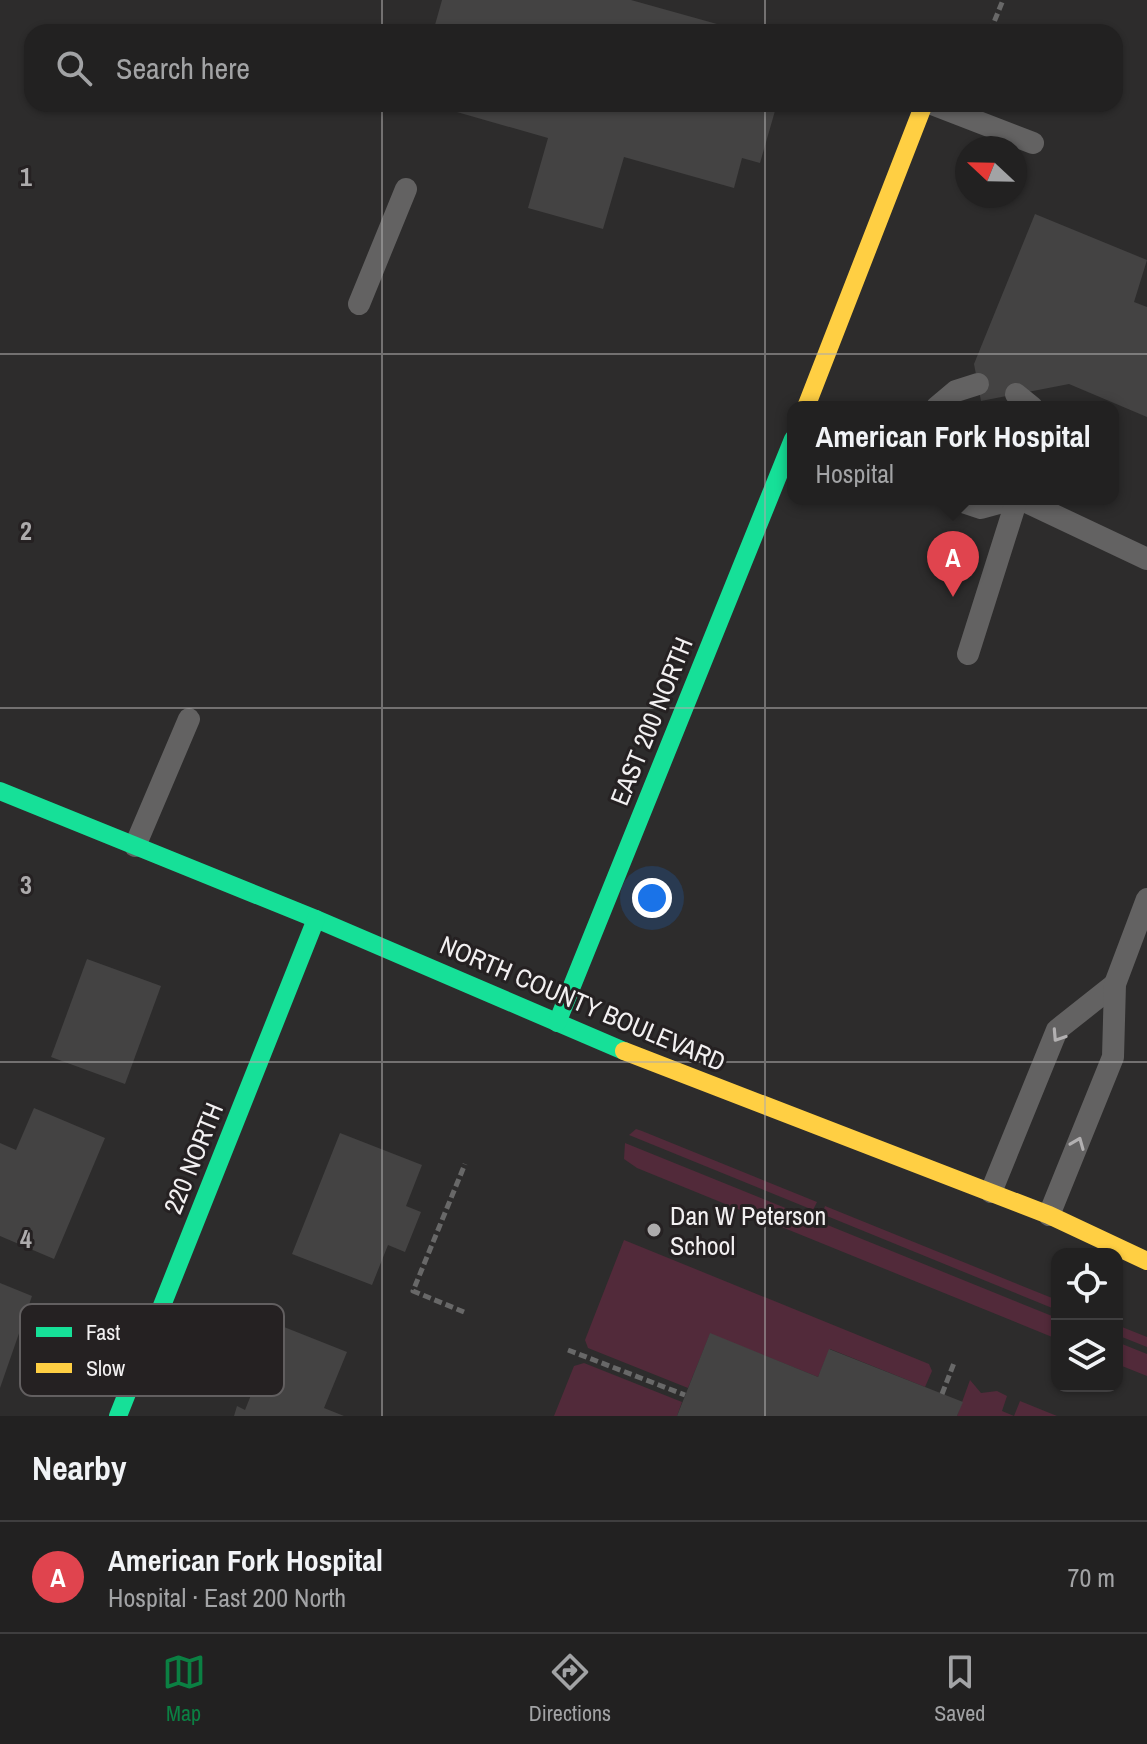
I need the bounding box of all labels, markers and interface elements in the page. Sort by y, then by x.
search box [24,24,1123,112]
icon: search [52,46,96,90]
text: Search here [116,48,250,88]
north arrow [955,136,1027,208]
text: 1 [20,159,32,194]
popup [787,401,1119,505]
text: American Fork Hospital [816,416,1090,456]
text: Hospital [816,456,894,491]
text: 2 [20,513,32,548]
pin: A [927,531,979,597]
street label: EAST 200 NORTH [601,632,701,810]
text: 3 [20,867,32,902]
your location [632,878,672,918]
street label: NORTH COUNTY BOULEVARD [435,927,731,1079]
one-way arrow [1053,1027,1068,1041]
street label: 220 NORTH [155,1097,231,1219]
one-way arrow [1068,1137,1085,1151]
place label: Dan W Peterson School [670,1198,826,1263]
text: 4 [20,1221,32,1256]
marker: Dan W Peterson School [645,1221,663,1239]
map controls [1051,1248,1123,1392]
button: locate [1051,1248,1123,1320]
legend [20,1304,284,1396]
text: Fast [86,1317,120,1347]
button: layers [1051,1320,1123,1392]
text: Slow [86,1353,125,1383]
text: Nearby [32,1445,127,1491]
text: American Fork Hospital [108,1540,383,1580]
text: A [50,1560,66,1595]
text: 70 m [1068,1560,1115,1595]
text: Hospital · East 200 North [108,1580,346,1615]
tab: Map [162,1650,206,1728]
tab: Directions [529,1650,611,1728]
tab: Saved [934,1650,985,1728]

